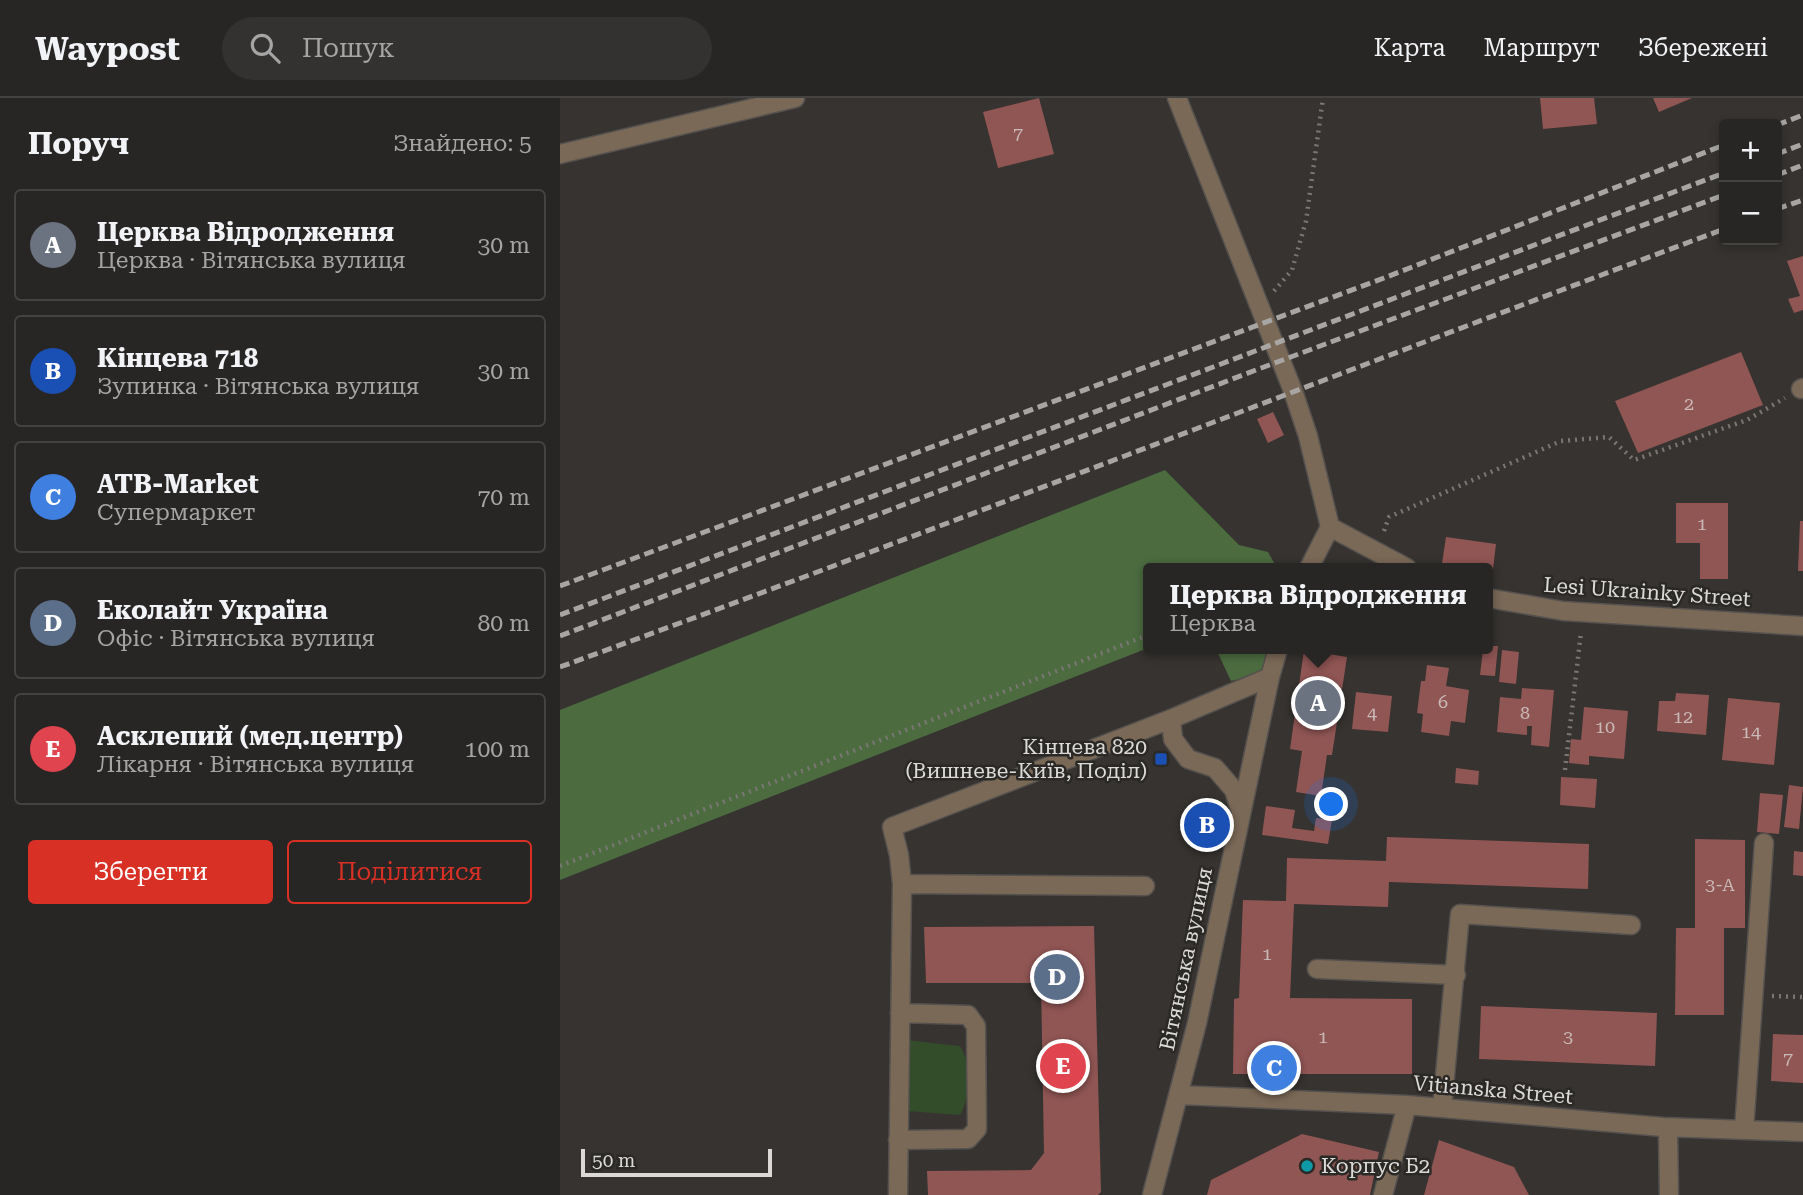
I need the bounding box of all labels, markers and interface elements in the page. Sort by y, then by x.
search box [222,17,712,80]
text: Waypost [35,29,180,68]
icon: search [246,29,284,67]
text: Пошук [302,33,395,63]
text: Карта [1374,34,1446,62]
text: Маршрут [1484,34,1600,62]
text: Збережені [1638,34,1768,62]
map controls [1719,119,1782,245]
button: + [1719,119,1782,182]
house number: 7 [1013,123,1023,144]
text: Поруч [28,126,129,161]
text: Знайдено: 5 [393,130,532,157]
button: − [1719,182,1782,245]
text: Церква Відродження [97,217,394,247]
text: A [45,232,61,259]
text: 30 m [477,232,530,259]
text: Церква · Вітянська вулиця [97,247,406,274]
text: Кінцева 718 [97,343,258,373]
text: B [45,358,61,385]
text: 30 m [477,358,530,385]
text: Зупинка · Вітянська вулиця [97,373,419,400]
house number: 2 [1684,393,1694,414]
text: ATB-Market [97,469,259,499]
text: C [45,484,61,511]
text: 70 m [477,484,530,511]
text: Супермаркет [97,499,255,526]
house number: 1 [1697,513,1707,534]
popup [1143,563,1493,654]
street label: Lesi Ukrainky Street [1543,573,1752,611]
text: Церква Відродження [1169,580,1467,610]
text: Еколайт Україна [97,595,328,625]
text: D [44,610,62,637]
text: 80 m [477,610,530,637]
text: Церква [1169,610,1256,637]
text: Офіс · Вітянська вулиця [97,625,375,652]
pin: A [1295,677,1341,729]
house number: 6 [1438,691,1448,712]
house number: 4 [1367,702,1377,723]
house number: 8 [1520,702,1530,723]
house number: 12 [1673,706,1693,727]
house number: 10 [1595,716,1615,737]
text: Асклепий (мед.центр) [97,721,403,751]
house number: 14 [1741,721,1761,742]
place label: Кінцева 820 (Вишневе-Київ, Поділ) [906,735,1147,783]
text: E [46,736,60,763]
text: 100 m [465,736,530,763]
text: Лікарня · Вітянська вулиця [97,751,414,778]
marker: Кінцева 820 (Вишневе-Київ, Поділ) [1153,751,1169,767]
your location [1314,787,1348,821]
pin: B [1184,799,1230,851]
button: Зберегти [28,840,273,904]
button: Поділитися [287,840,532,904]
street label: Вітянська вулиця [1155,865,1217,1053]
house number: 3-А [1705,874,1735,895]
house number: 1 [1262,943,1272,964]
pin: D [1034,951,1080,1003]
house number: 1 [1318,1026,1328,1047]
house number: 3 [1563,1026,1573,1047]
pin: E [1040,1040,1086,1092]
pin: C [1251,1042,1297,1094]
house number: 7 [1783,1048,1793,1069]
street label: Vitianska Street [1412,1071,1574,1109]
scale bar [581,1146,772,1178]
text: 50 m [592,1149,635,1172]
place label: Корпус Б2 [1321,1154,1430,1178]
marker: Корпус Б2 [1299,1158,1315,1174]

